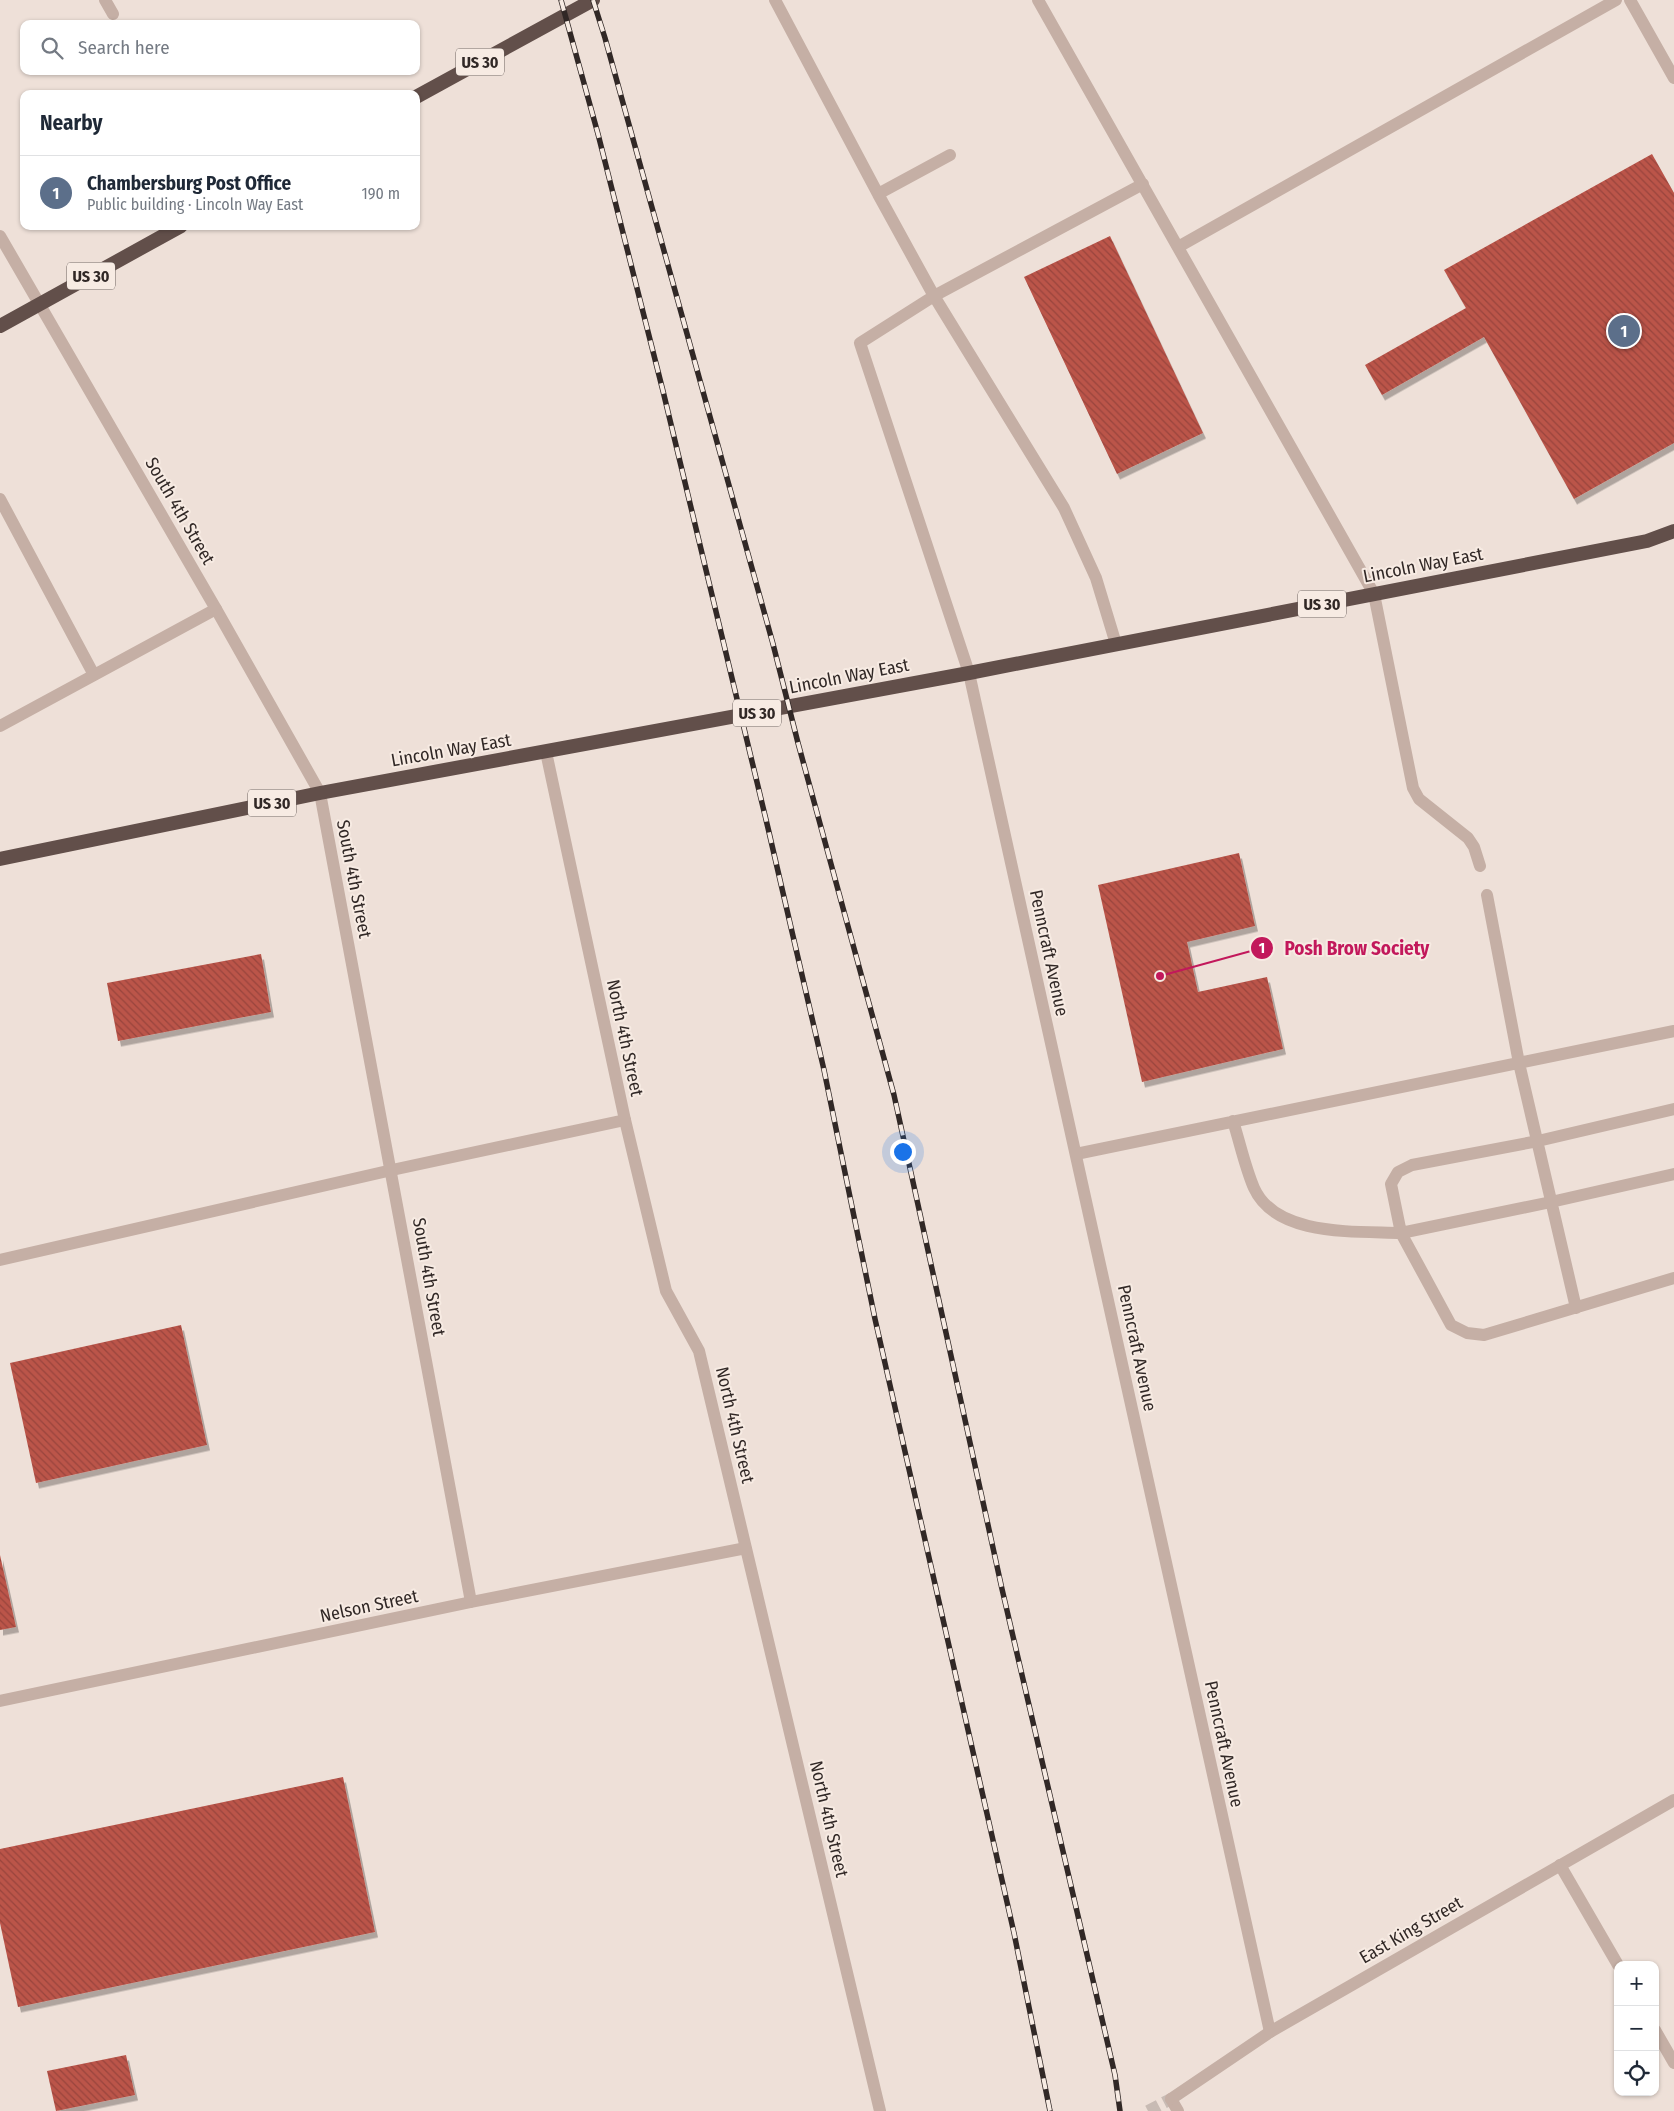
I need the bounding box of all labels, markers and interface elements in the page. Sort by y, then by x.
search box [20,20,420,75]
icon: search [38,34,66,62]
text: Search here [78,36,170,59]
road number: US 30 [456,48,504,76]
text: Nearby [40,110,102,136]
text: Chambersburg Post Office [87,172,291,195]
text: 1 [53,184,59,203]
text: 190 m [362,184,400,203]
text: Public building · Lincoln Way East [87,195,303,214]
road number: US 30 [67,262,115,290]
pin: 1 [1608,312,1640,350]
street label: South 4th Street [140,454,220,569]
street label: Lincoln Way East [1361,543,1485,587]
road number: US 30 [1298,590,1346,618]
street label: Lincoln Way East [787,654,911,698]
road number: US 30 [733,700,781,726]
street label: Lincoln Way East [389,729,513,771]
road number: US 30 [248,790,296,816]
street label: South 4th Street [332,818,376,940]
street label: Penncraft Avenue [1025,888,1073,1018]
callout: Posh Brow Society [1250,931,1440,965]
text: Posh Brow Society [1285,937,1430,960]
text: 1 [1259,939,1265,957]
street label: North 4th Street [602,978,648,1099]
your location [890,1139,916,1165]
street label: South 4th Street [408,1216,450,1338]
street label: Penncraft Avenue [1113,1283,1161,1413]
street label: North 4th Street [711,1365,759,1485]
street label: Nelson Street [318,1585,420,1627]
street label: Penncraft Avenue [1200,1679,1248,1809]
street label: North 4th Street [805,1759,853,1879]
street label: East King Street [1356,1892,1466,1968]
map controls [1614,1961,1659,2096]
button: + [1614,1961,1659,2006]
button: − [1614,2006,1659,2051]
button: locate [1614,2051,1659,2096]

